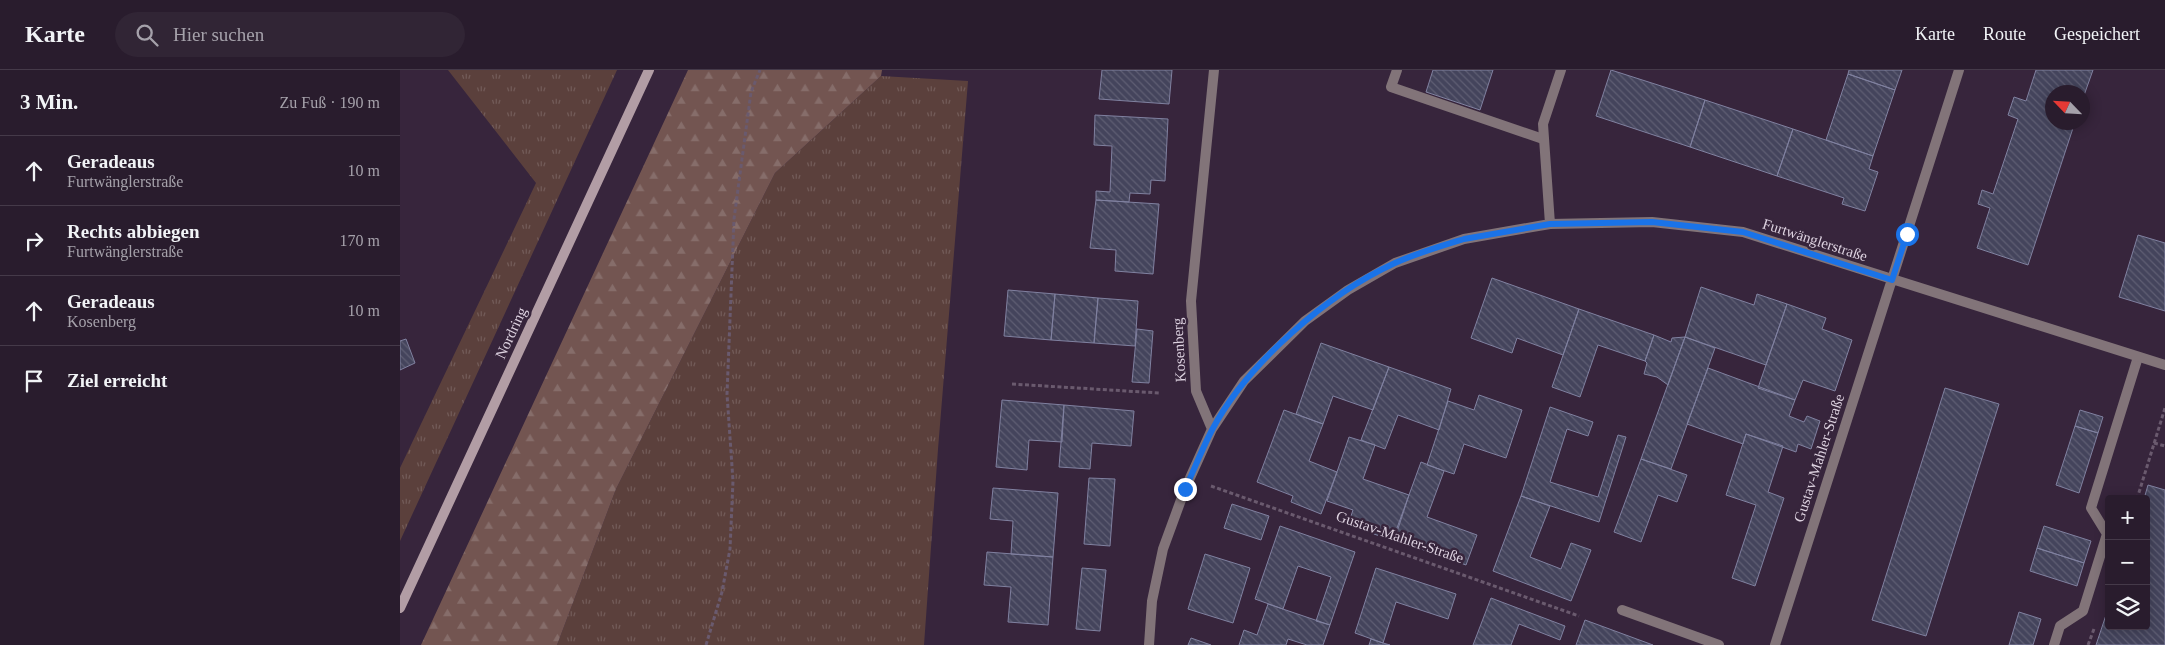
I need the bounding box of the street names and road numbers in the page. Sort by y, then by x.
street label: Furtwänglerstraße [1761,216,1870,265]
street label: Nordring [492,304,530,361]
street label: Kosenberg [1169,317,1189,383]
street label: Gustav-Mahler-Straße [1791,392,1847,524]
street label: Gustav-Mahler-Straße [1334,508,1466,566]

